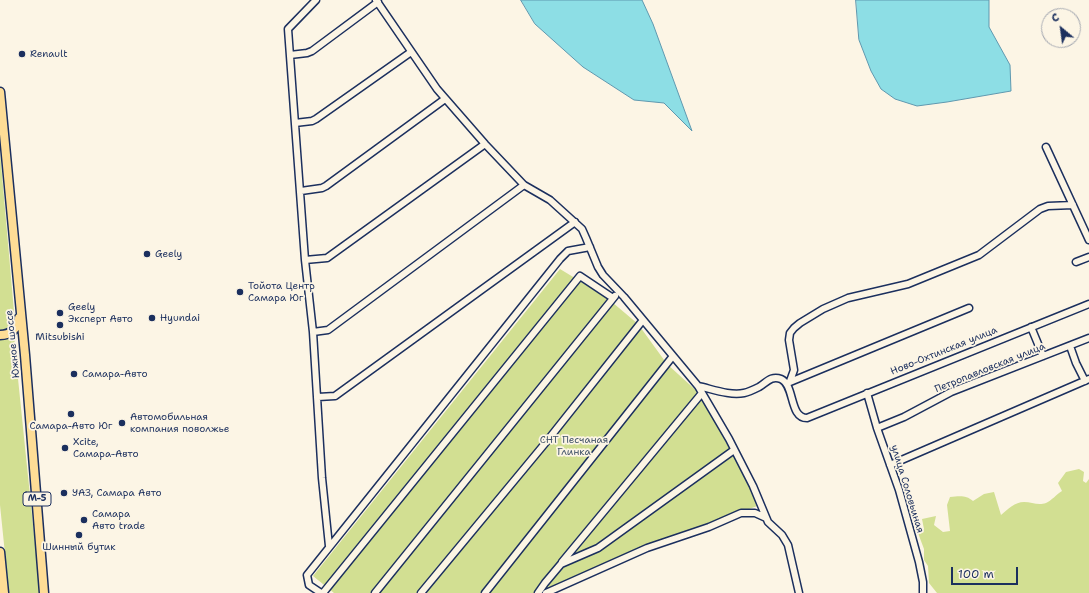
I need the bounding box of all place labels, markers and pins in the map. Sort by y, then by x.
place label: Renault [30,48,68,60]
marker: Renault [17,49,27,59]
place label: Geely [155,248,182,260]
marker: Geely [142,249,152,259]
place label: Тойота Центр Самара Юг [248,280,315,304]
marker: Тойота Центр Самара Юг [235,287,245,297]
place label: Geely Эксперт Авто [68,301,133,324]
marker: Geely Эксперт Авто [55,308,65,318]
place label: Hyundai [160,312,200,324]
marker: Hyundai [147,313,157,323]
marker: Mitsubishi [55,320,65,330]
place label: Mitsubishi [35,331,85,343]
place label: Самара-Авто [82,368,147,380]
marker: Самара-Авто [69,369,79,379]
marker: Самара-Авто Юг [66,409,76,419]
place label: Автомобильная компания поволжье [130,411,229,434]
marker: Автомобильная компания поволжье [117,418,127,428]
place label: Самара-Авто Юг [30,420,112,432]
place label: Xcite, Самара-Авто [73,436,138,460]
marker: Xcite, Самара-Авто [60,443,70,453]
place label: УАЗ, Самара Авто [72,487,162,499]
marker: УАЗ, Самара Авто [59,488,69,498]
place label: Самара Авто trade [92,508,145,532]
marker: Самара Авто trade [79,515,89,525]
marker: Шинный бутик [74,530,84,540]
place label: Шинный бутик [42,541,116,553]

